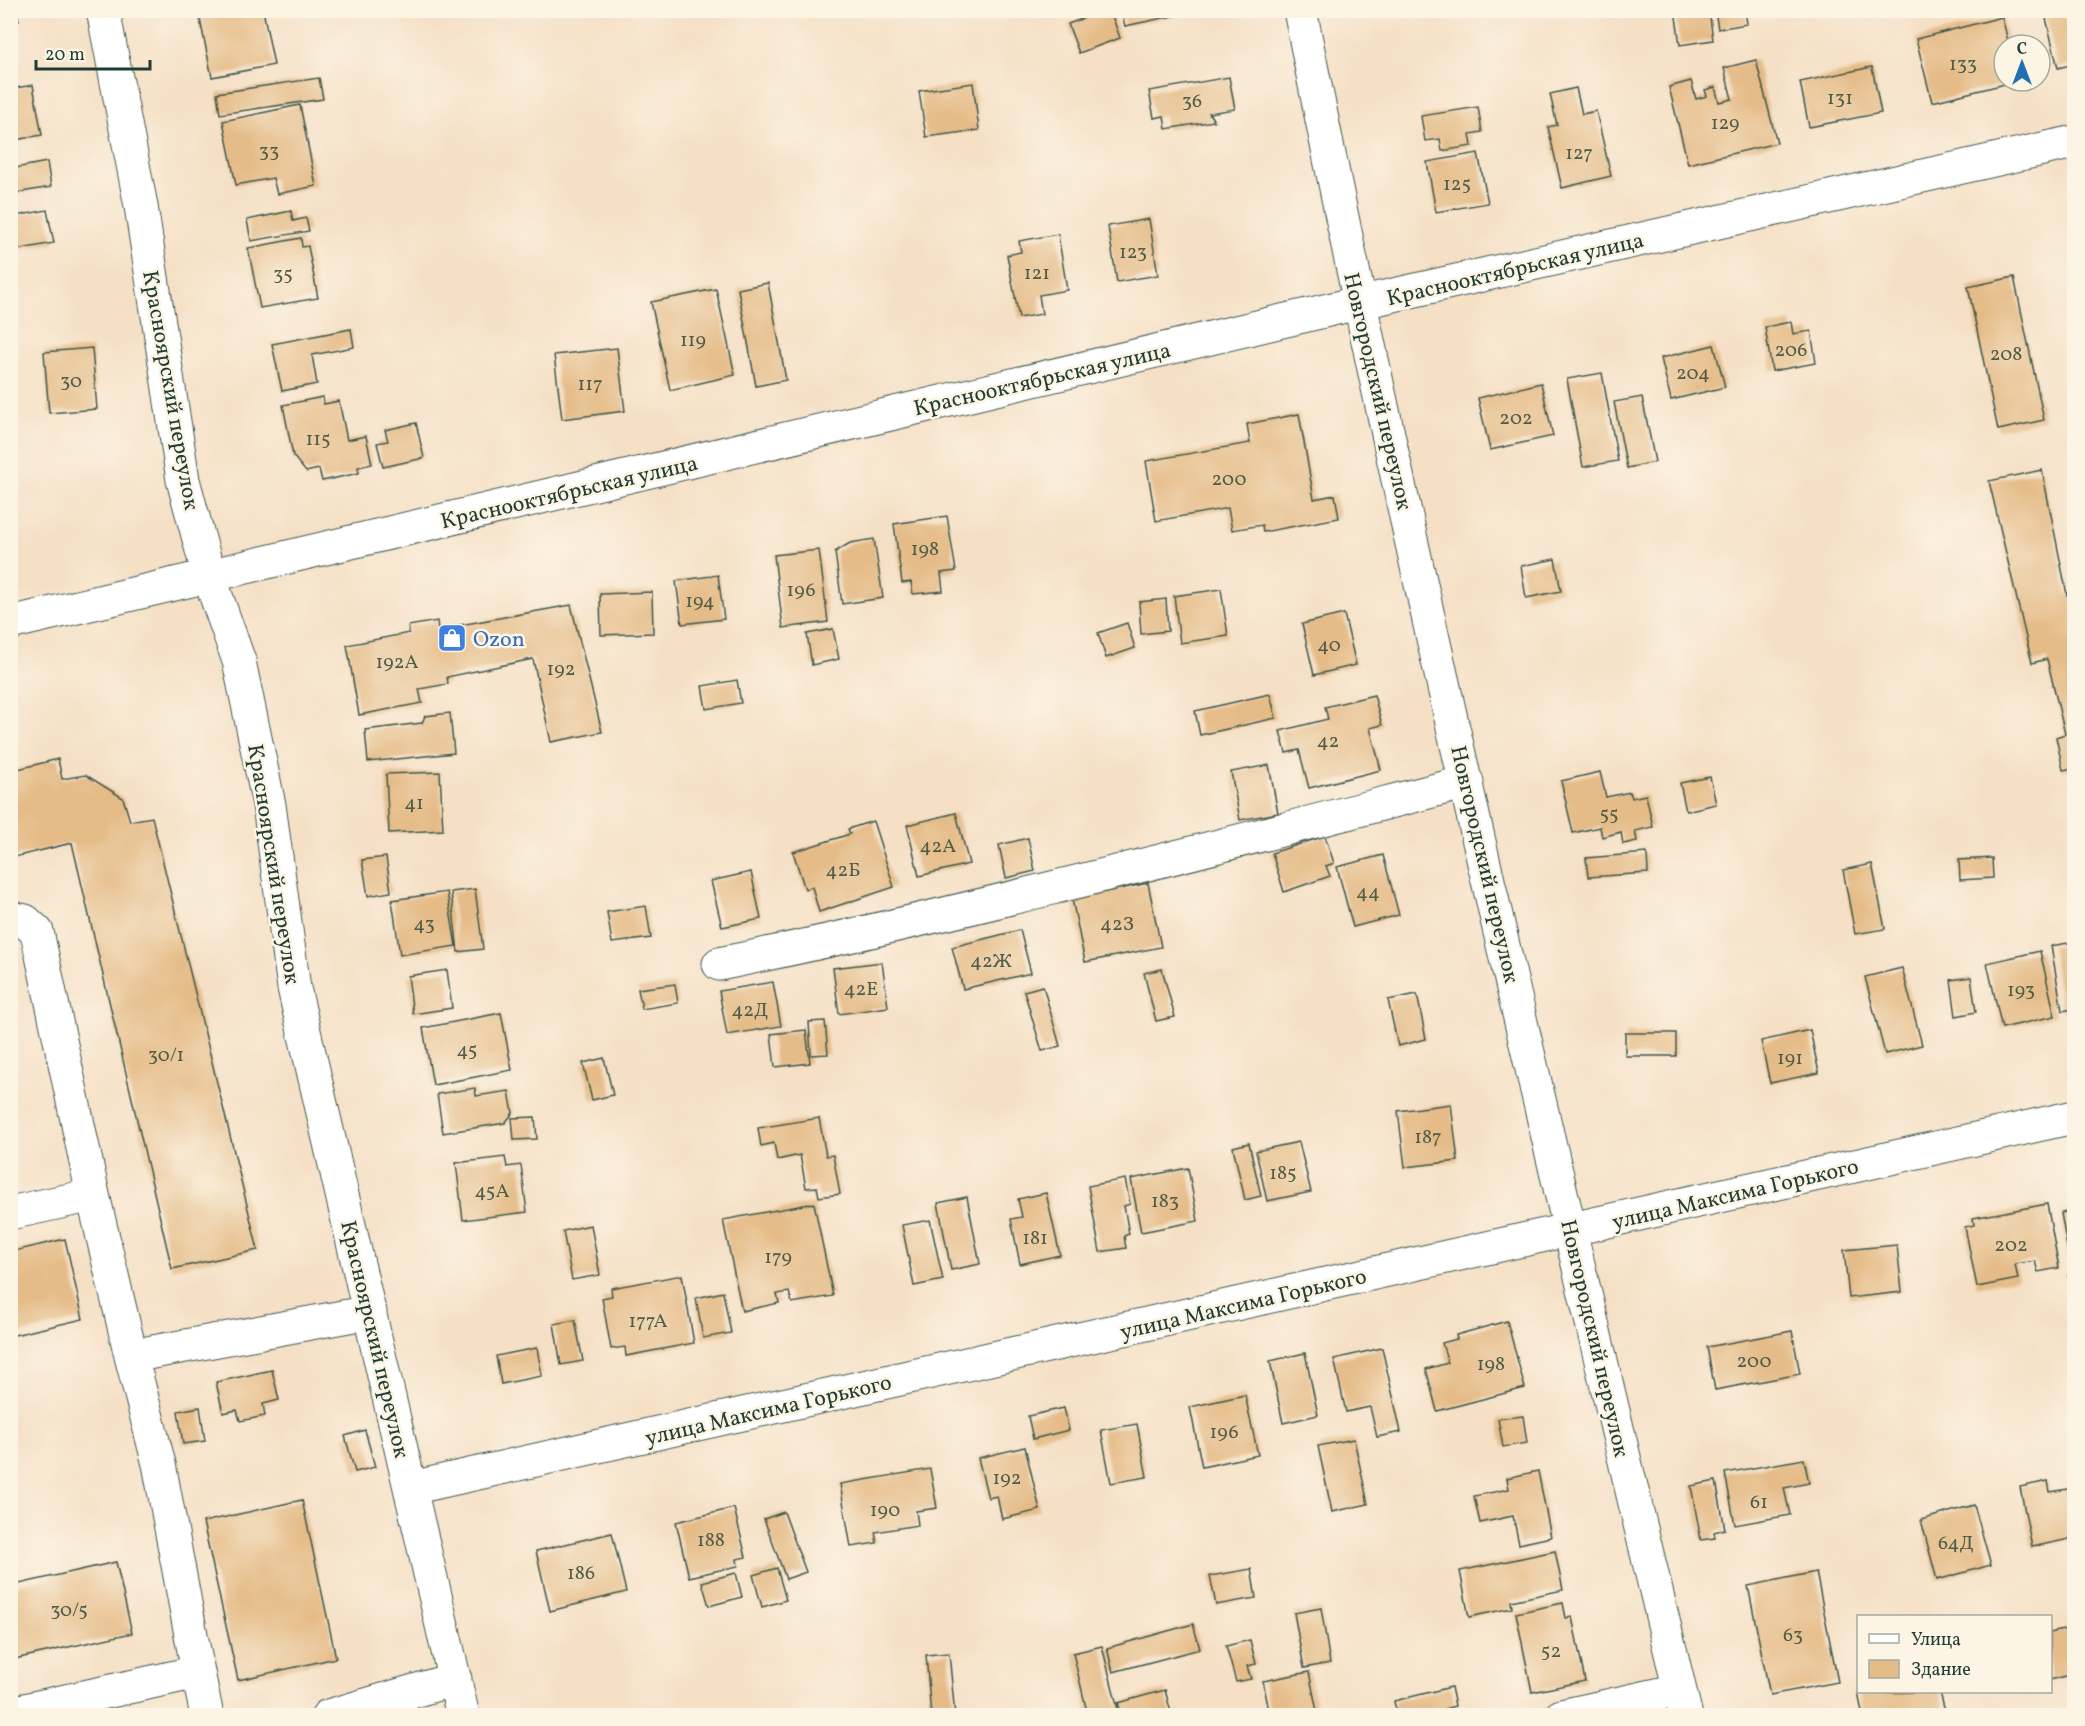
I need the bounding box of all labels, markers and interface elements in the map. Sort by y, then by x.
scale bar [36,33,150,71]
north arrow [1992,33,2052,93]
text: С [2017,39,2027,61]
text: 20 m [45,43,85,68]
house number: 133 [1949,51,1977,79]
house number: 131 [1827,85,1853,113]
house number: 36 [1182,88,1202,116]
house number: 129 [1711,110,1739,138]
house number: 33 [259,138,279,166]
house number: 127 [1565,140,1593,168]
house number: 125 [1443,171,1471,199]
street label: Краснооктябрьская улица [1384,226,1647,315]
house number: 123 [1119,239,1147,267]
house number: 121 [1024,260,1050,288]
house number: 35 [273,261,293,289]
street label: Красноярский переулок [133,268,206,513]
street label: Новгородский переулок [1334,270,1419,514]
house number: 119 [680,327,706,355]
street label: Краснооктябрьская улица [911,336,1174,425]
house number: 206 [1775,337,1807,365]
house number: 208 [1990,341,2022,369]
house number: 204 [1676,360,1710,388]
house number: 30 [60,368,82,396]
house number: 117 [577,371,603,399]
house number: 202 [1499,405,1533,433]
house number: 115 [305,426,331,454]
street label: Краснооктябрьская улица [438,449,701,538]
house number: 200 [1212,466,1246,494]
house number: 198 [911,536,939,564]
house number: 196 [786,577,816,605]
house number: 194 [685,588,715,616]
shop icon: Ozon [436,622,468,654]
place label: Ozon [473,625,525,656]
house number: 40 [1317,632,1341,660]
house number: 192А [376,649,418,677]
house number: 192 [547,656,575,684]
house number: 42 [1317,728,1339,756]
street label: Красноярский переулок [238,742,307,987]
street label: Новгородский переулок [1441,743,1526,987]
house number: 41 [404,790,424,818]
house number: 55 [1599,801,1619,829]
house number: 42А [920,833,956,861]
house number: 42Б [826,857,861,885]
house number: 44 [1356,879,1380,907]
house number: 43 [413,911,435,939]
house number: 42З [1100,911,1134,939]
house number: 42Ж [970,948,1012,976]
house number: 42Е [844,976,878,1004]
house number: 193 [2007,977,2035,1005]
house number: 42Д [731,997,769,1025]
house number: 45 [457,1037,477,1065]
house number: 30/1 [148,1042,184,1070]
house number: 191 [1777,1045,1803,1073]
house number: 187 [1414,1124,1442,1152]
street label: улица Максима Горького [1609,1152,1862,1239]
house number: 185 [1269,1160,1297,1188]
house number: 45А [474,1178,510,1206]
house number: 183 [1151,1188,1179,1216]
street label: Новгородский переулок [1551,1217,1636,1461]
street label: Красноярский переулок [331,1218,416,1462]
house number: 181 [1022,1225,1048,1253]
house number: 202 [1994,1232,2028,1260]
house number: 179 [764,1244,792,1272]
street label: улица Максима Горького [1117,1262,1370,1349]
house number: 177А [628,1308,668,1336]
house number: 200 [1737,1348,1771,1376]
house number: 198 [1477,1351,1505,1379]
street label: улица Максима Горького [642,1368,895,1455]
house number: 196 [1209,1419,1239,1447]
house number: 192 [993,1465,1021,1493]
house number: 61 [1750,1489,1768,1517]
house number: 190 [870,1497,900,1525]
house number: 188 [697,1527,725,1555]
house number: 64Д [1938,1530,1974,1558]
house number: 186 [567,1560,595,1588]
house number: 30/5 [50,1597,88,1625]
legend [1857,1615,2052,1693]
house number: 63 [1783,1622,1803,1650]
text: Улица [1911,1628,1961,1653]
house number: 52 [1541,1638,1561,1666]
text: Здание [1911,1658,1971,1683]

